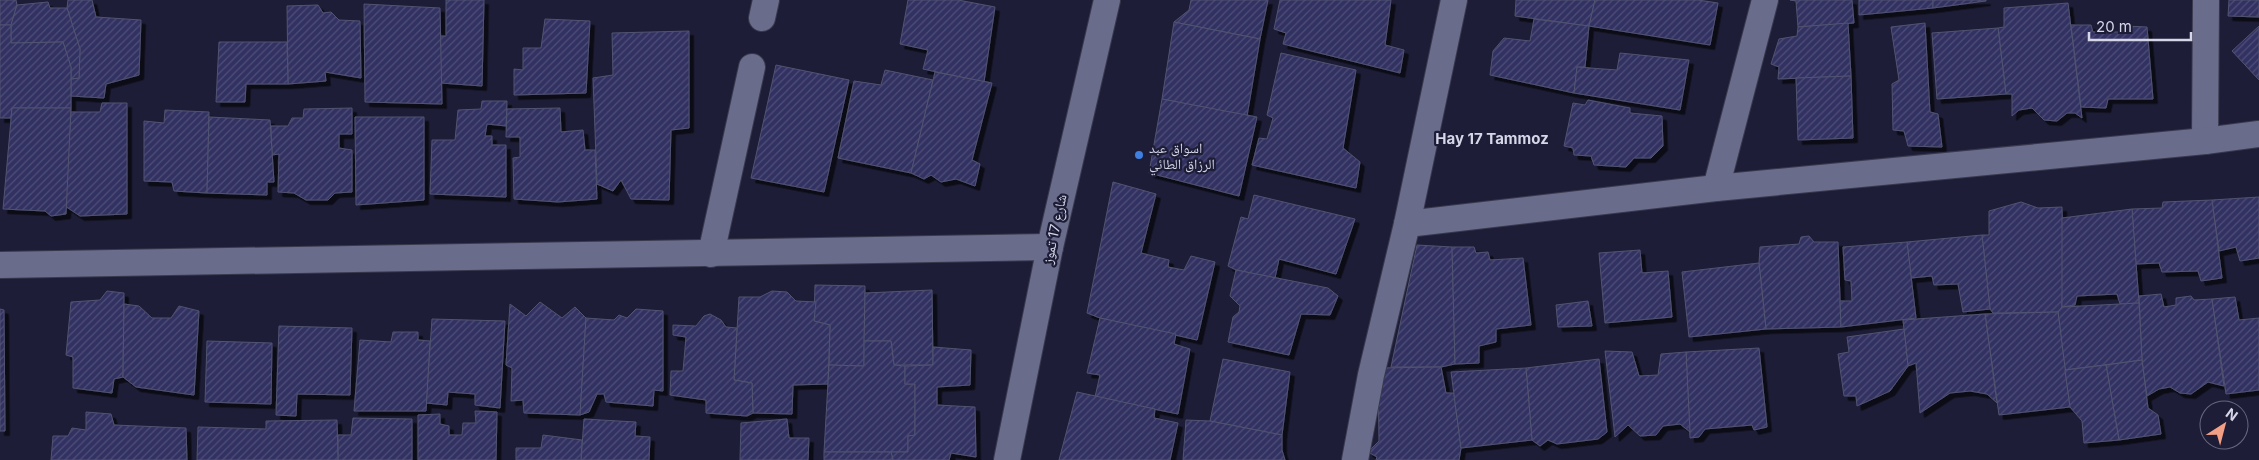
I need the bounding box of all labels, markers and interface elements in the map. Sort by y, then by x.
scale bar [2089,10,2192,42]
text: 20 m [2096,17,2132,36]
district label: Hay 17 Tammoz [1435,129,1549,148]
place label: اسواق عبد الرزاق الطائي [1149,139,1215,175]
marker: اسواق عبد الرزاق الطائي [1133,149,1145,161]
street label: شارع 17 تموز [1038,193,1072,267]
north arrow [2199,400,2249,450]
text: N [2223,404,2241,424]

